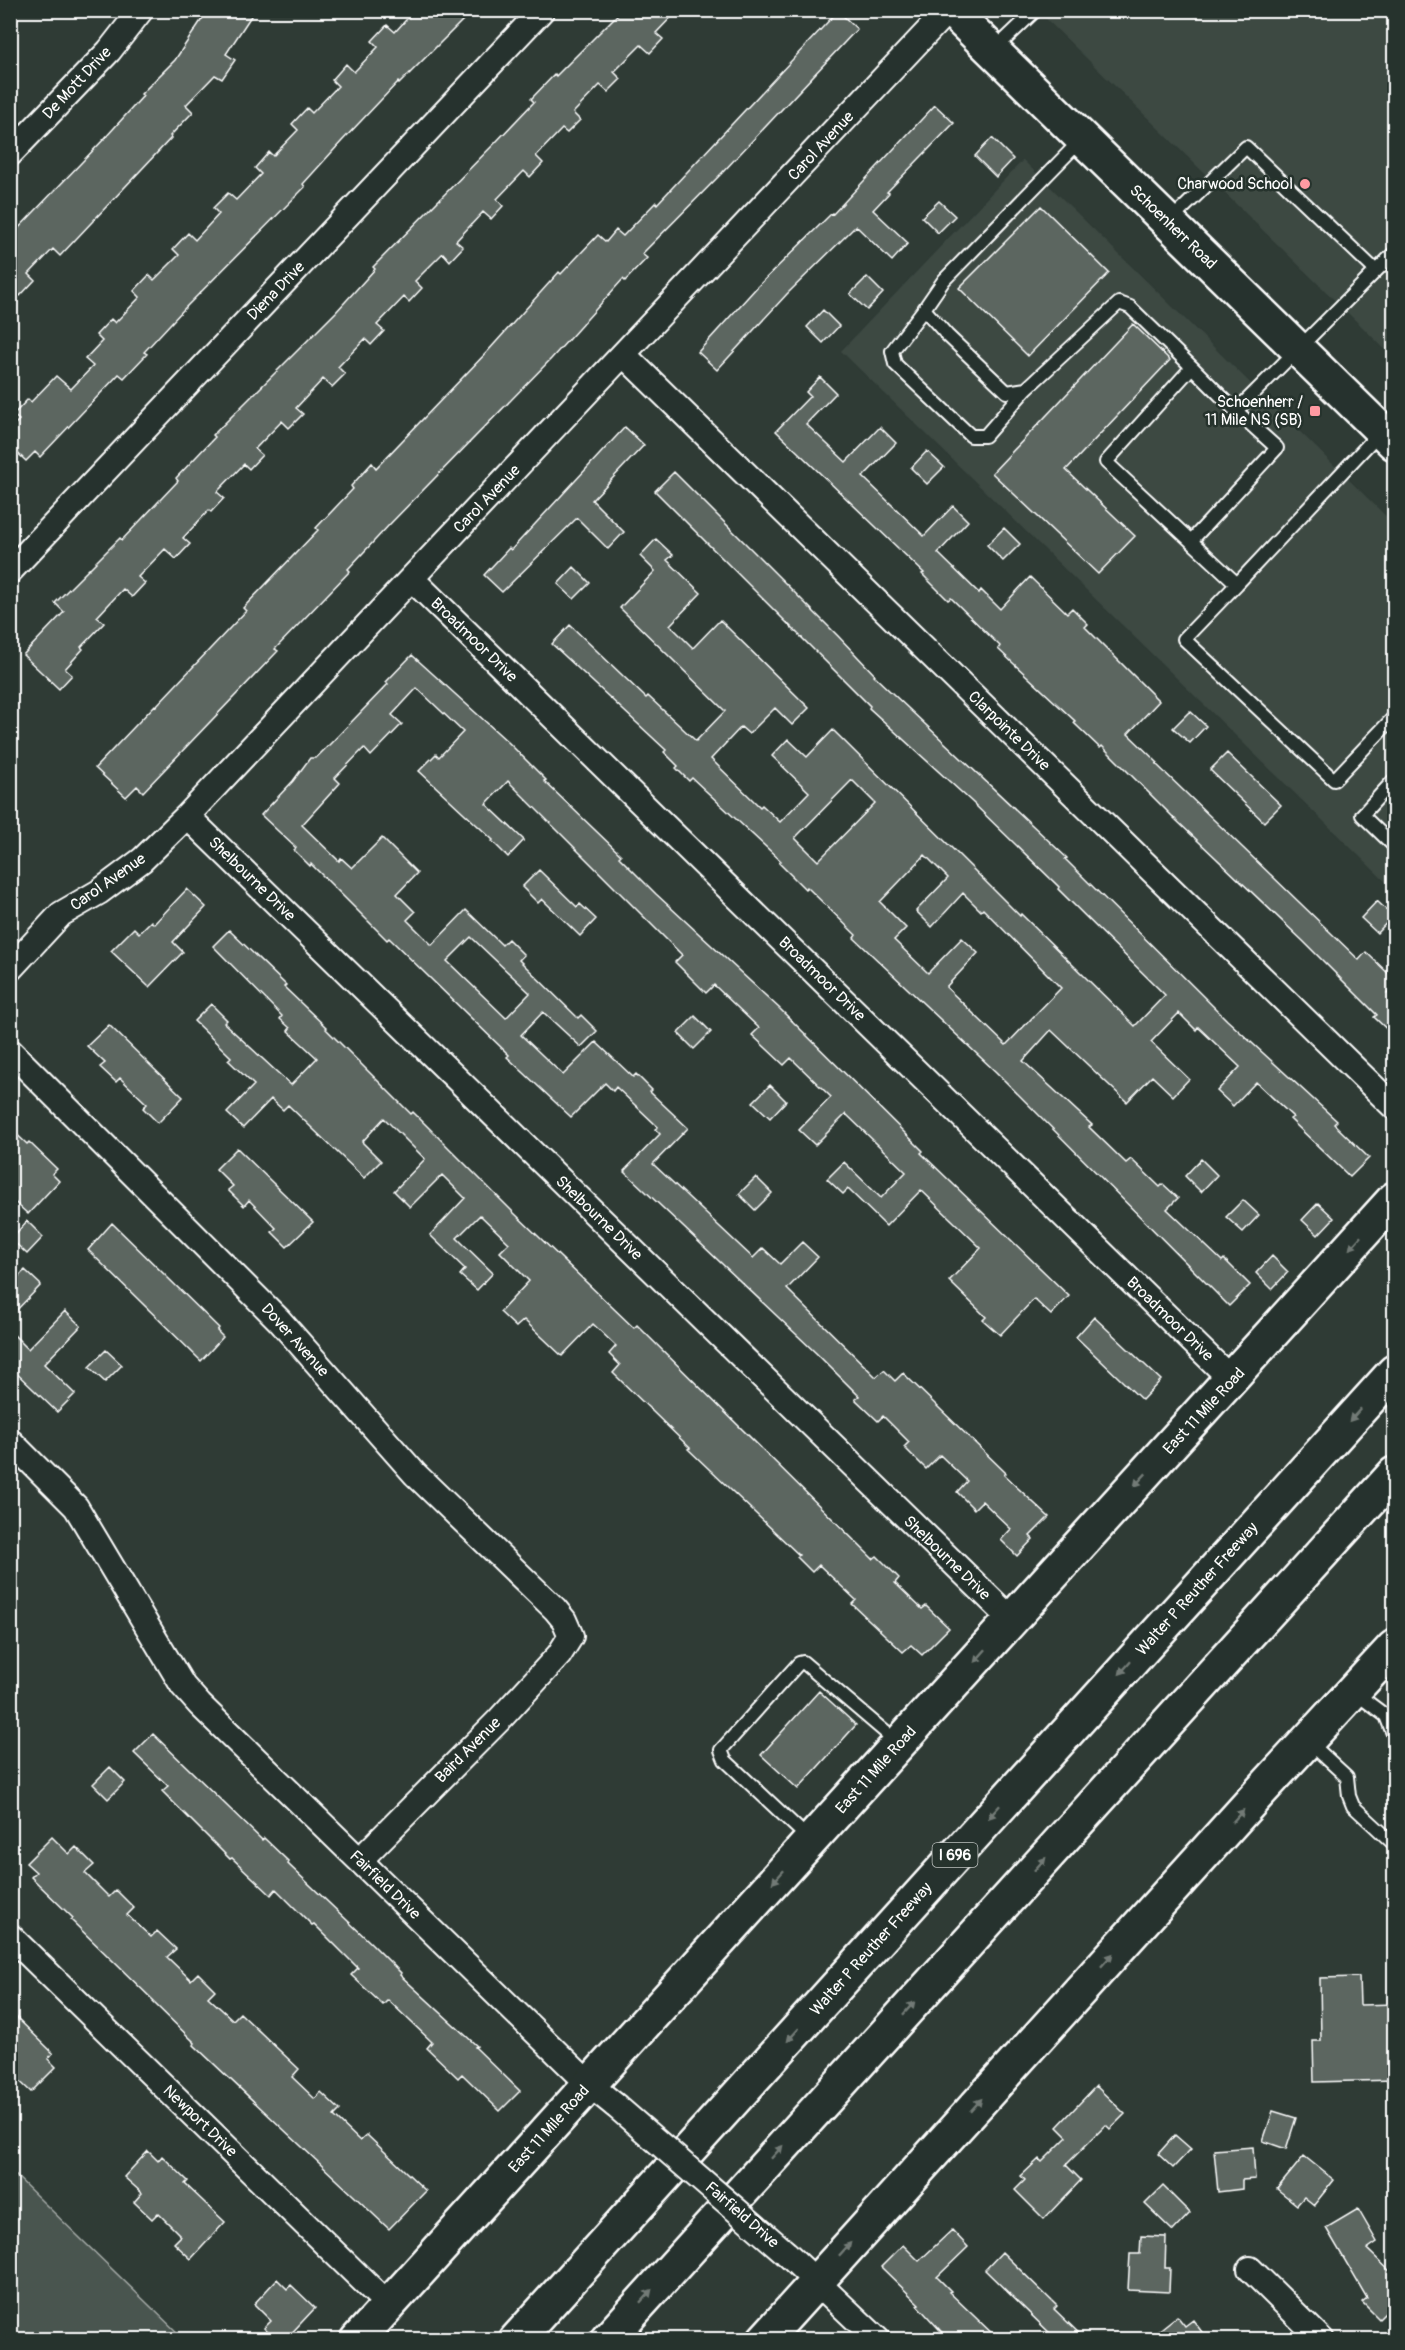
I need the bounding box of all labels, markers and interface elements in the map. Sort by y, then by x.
street label: De Mott Drive [38,42,116,123]
street label: Carol Avenue [784,107,858,185]
place label: Charwood School [1177,174,1293,194]
marker: Charwood School [1298,177,1312,191]
street label: Schoenherr Road [1125,180,1221,274]
street label: Diena Drive [243,257,309,325]
place label: Schoenherr / 11 Mile NS (SB) [1205,392,1303,430]
marker: Schoenherr / 11 Mile NS (SB) [1308,404,1322,418]
street label: Carol Avenue [449,460,525,538]
street label: Broadmoor Drive [426,594,522,687]
street label: Clarpointe Drive [964,687,1054,775]
street label: Shelbourne Drive [204,832,300,926]
street label: Carol Avenue [66,849,150,915]
street label: Broadmoor Drive [774,933,870,1026]
street label: Shelbourne Drive [551,1171,647,1265]
one-way arrow [1349,1235,1362,1250]
street label: Broadmoor Drive [1122,1273,1218,1366]
street label: Dover Avenue [257,1299,333,1381]
street label: East 11 Mile Road [1159,1363,1249,1459]
one-way arrow [1349,1407,1362,1422]
one-way arrow [1133,1473,1147,1487]
street label: Shelbourne Drive [899,1511,995,1605]
street label: Walter P Reuther Freeway [1132,1518,1262,1660]
one-way arrow [974,1648,987,1663]
one-way arrow [1119,1660,1132,1675]
street label: Baird Avenue [431,1713,505,1787]
street label: East 11 Mile Road [831,1722,921,1818]
one-way arrow [987,1805,1001,1820]
one-way arrow [1231,1809,1244,1824]
road number: I 696 [932,1843,978,1867]
street label: Fairfield Drive [345,1846,425,1924]
one-way arrow [1033,1857,1046,1872]
one-way arrow [771,1870,785,1885]
street label: Walter P Reuther Freeway [806,1878,936,2020]
one-way arrow [1100,1953,1114,1968]
one-way arrow [902,2001,915,2016]
one-way arrow [786,2027,800,2042]
street label: Newport Drive [159,2081,241,2161]
street label: East 11 Mile Road [504,2081,594,2177]
one-way arrow [969,2098,982,2113]
one-way arrow [770,2145,784,2159]
street label: Fairfield Drive [701,2178,783,2253]
one-way arrow [838,2242,851,2257]
one-way arrow [639,2289,653,2304]

